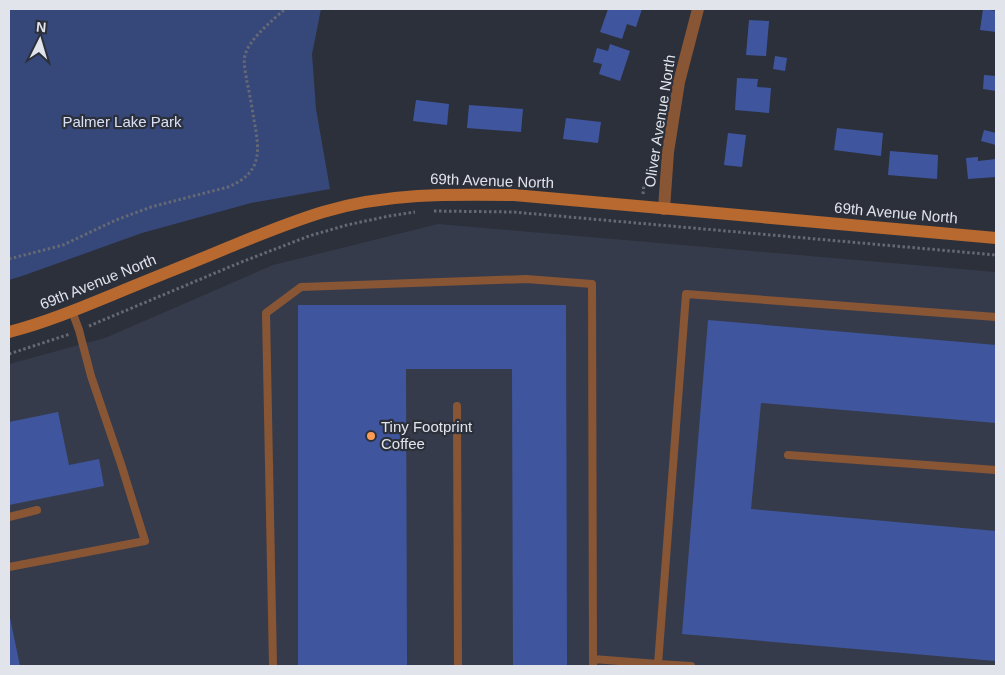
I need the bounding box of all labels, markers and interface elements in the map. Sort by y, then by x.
north arrow [15,15,65,65]
text: N [35,19,47,35]
street label: Oliver Avenue North [641,53,678,188]
park label: Palmer Lake Park [62,113,182,130]
street label: 69th Avenue North [430,170,554,191]
street label: 69th Avenue North [834,199,959,226]
street label: 69th Avenue North [37,250,158,313]
place label: Tiny Footprint Coffee [381,418,473,452]
marker: Tiny Footprint Coffee [365,430,377,442]

